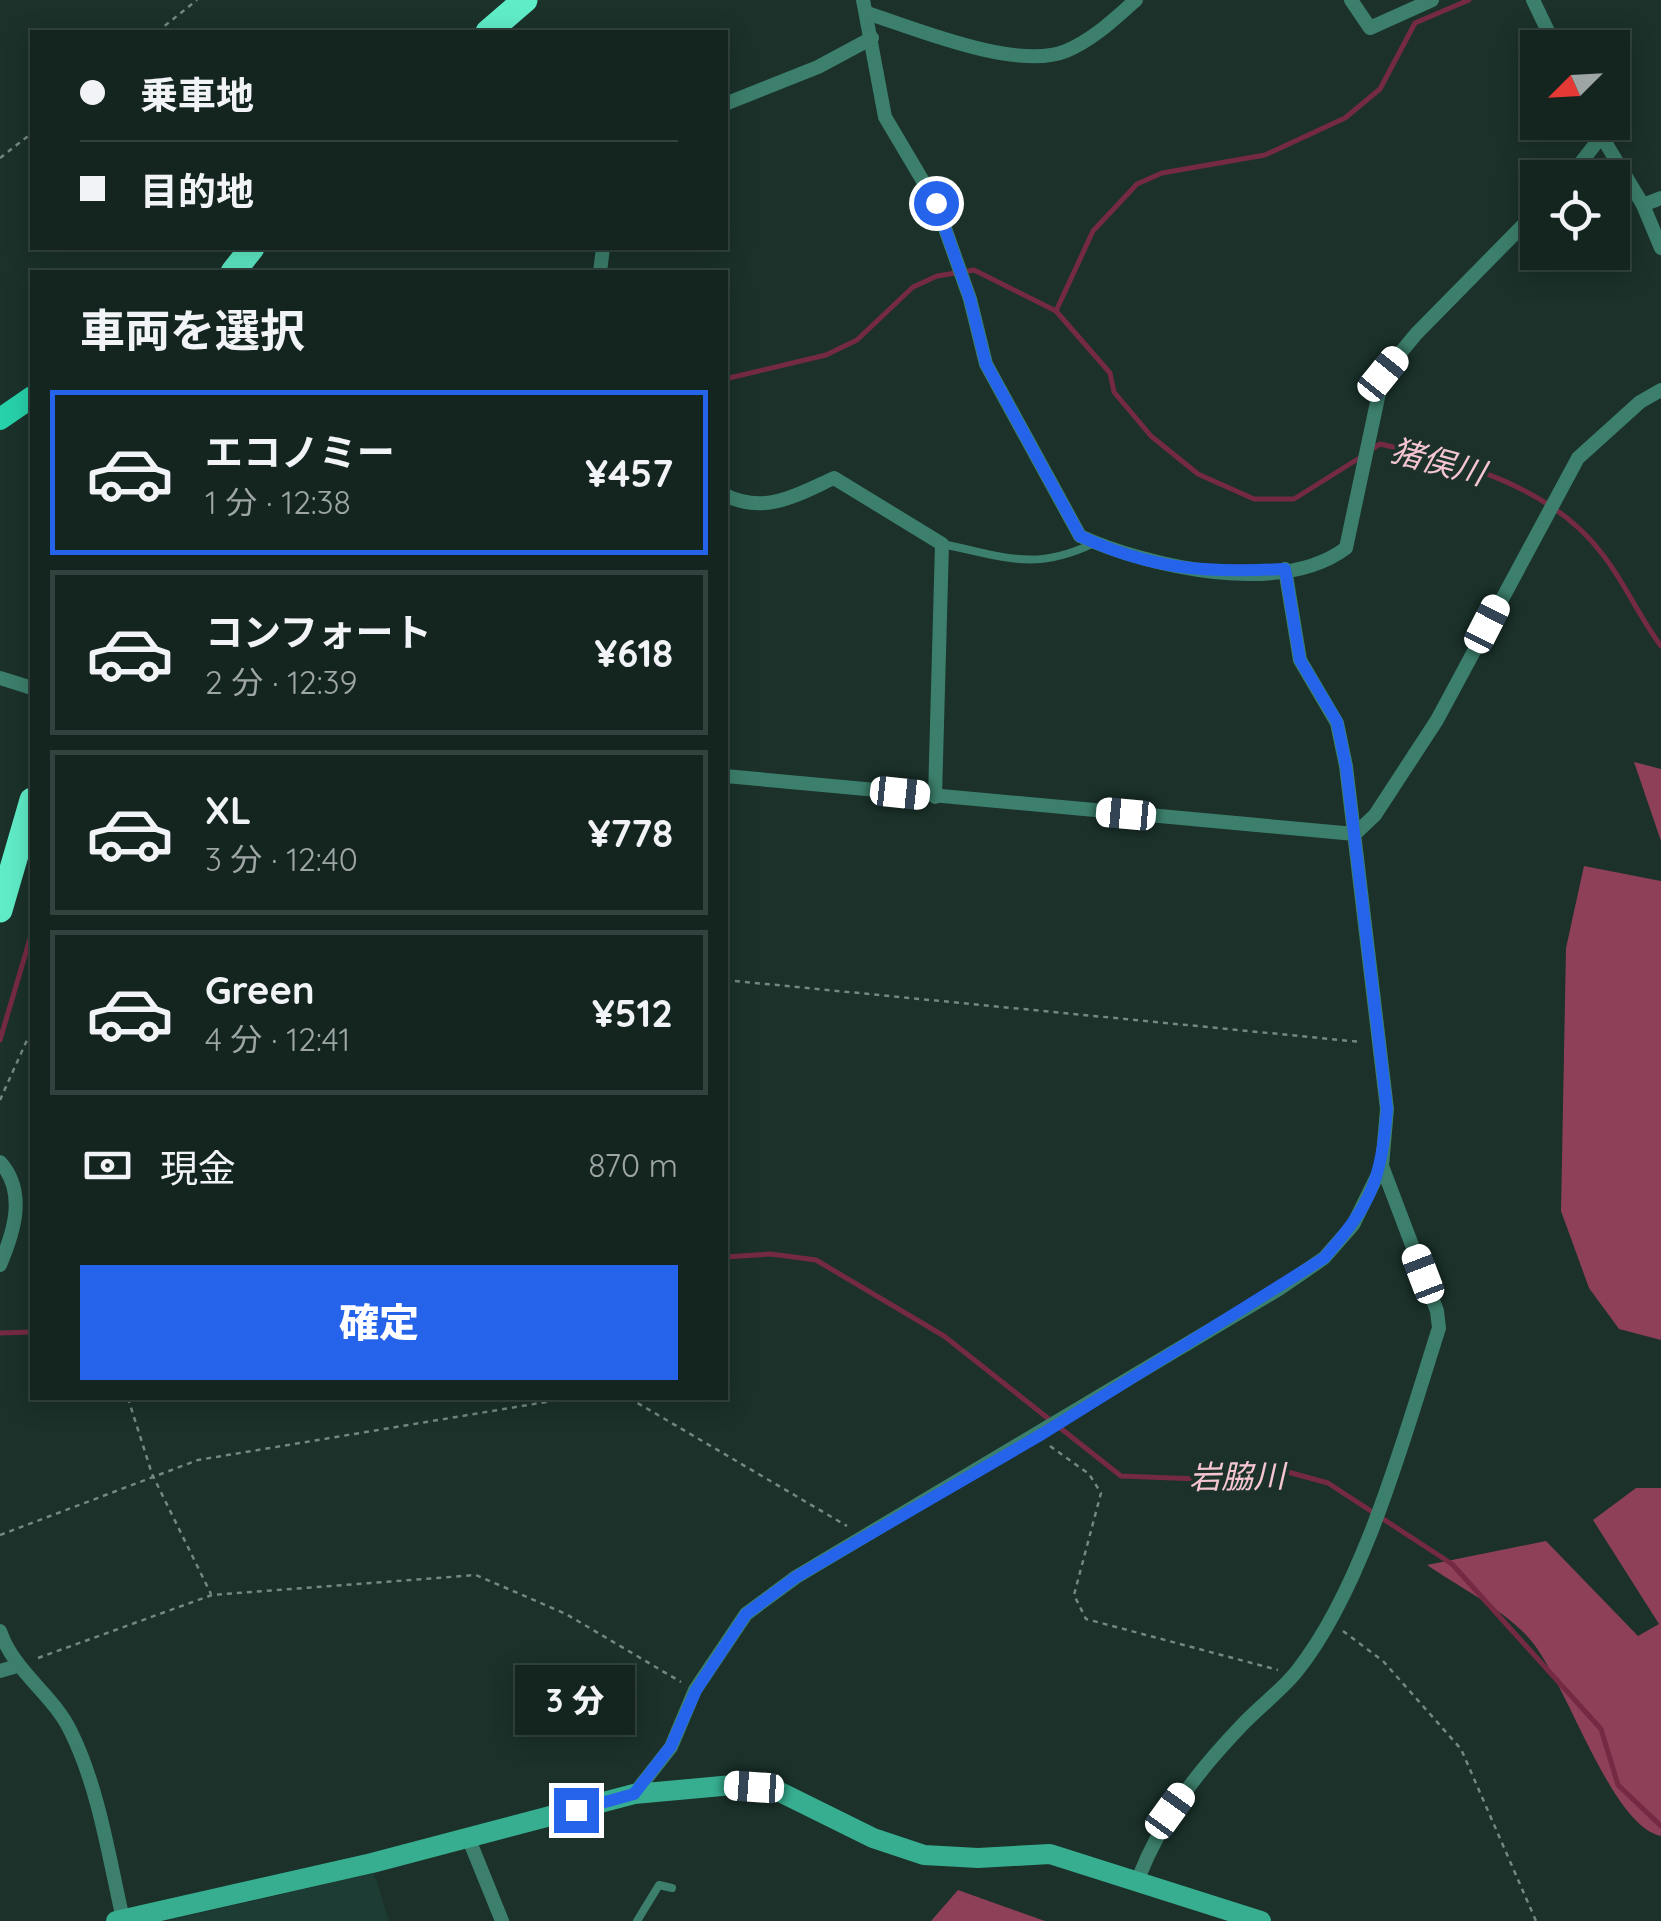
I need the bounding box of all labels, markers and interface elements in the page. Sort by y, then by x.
north arrow [1520,30,1630,140]
map controls [1520,30,1630,270]
text: 乗車地 [140,71,254,119]
button: locate [1520,160,1630,270]
text: 目的地 [140,167,254,215]
route start [914,181,959,226]
text: 車両を選択 [80,302,305,358]
car [1352,341,1414,407]
icon: car [85,428,175,518]
text: エコノミー [205,428,395,476]
water label: 猪俣川 [1387,429,1493,494]
text: ¥457 [585,449,673,497]
text: 1 分 · 12:38 [205,482,351,522]
car [1460,590,1514,658]
icon: car [85,608,175,698]
text: コンフォート [205,608,432,656]
text: ¥618 [594,629,673,677]
text: 2 分 · 12:39 [205,662,357,702]
car [869,775,931,811]
text: XL [205,786,251,834]
icon: car [85,788,175,878]
car [1095,796,1157,832]
text: ¥778 [588,809,673,857]
text: 3 分 · 12:40 [205,839,358,879]
text: Green [205,966,315,1014]
icon: car [85,968,175,1058]
text: ¥512 [592,989,673,1037]
text: 4 分 · 12:41 [205,1019,350,1059]
icon: cash [80,1138,135,1193]
text: 現金 [160,1144,236,1192]
text: 870 m [588,1145,678,1185]
car [1398,1241,1448,1307]
button: 確定 [80,1265,678,1380]
water label: 岩脇川 [1189,1455,1288,1497]
callout: 3 分 [516,1665,636,1735]
text: 3 分 [546,1680,604,1720]
car [723,1770,785,1804]
car [1140,1778,1200,1844]
route end [554,1788,599,1833]

